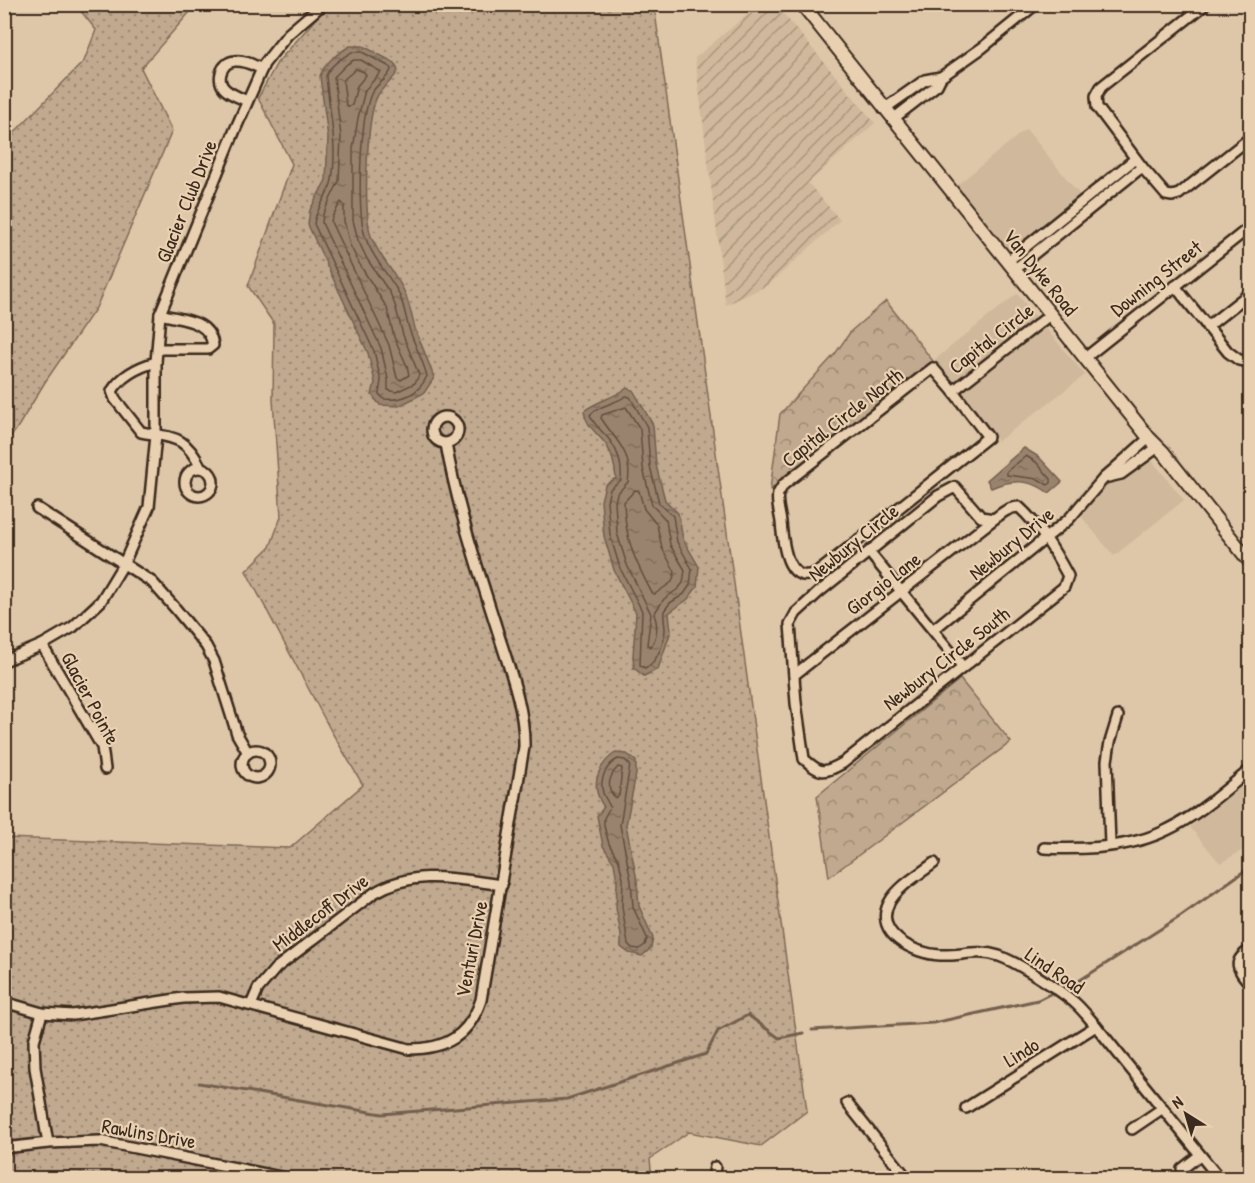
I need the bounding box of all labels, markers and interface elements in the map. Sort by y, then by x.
street label: Glacier Club Drive [149,136,223,266]
street label: Van Dyke Road [998,223,1084,321]
street label: Downing Street [1105,233,1208,322]
street label: Capital Circle [943,296,1039,380]
street label: Capital Circle North [776,361,908,473]
street label: Newbury Circle [802,497,904,587]
street label: Newbury Drive [963,500,1059,586]
street label: Giorgio Lane [840,545,926,621]
street label: Newbury Circle South [877,600,1015,716]
street label: Glacier Pointe [55,647,127,749]
street label: Middlecoff Drive [266,867,374,957]
street label: Venturi Drive [448,899,494,999]
street label: Lind Road [1020,940,1090,1000]
street label: Lindo [998,1031,1044,1073]
north arrow [1156,1084,1216,1144]
text: N [1167,1090,1187,1113]
street label: Rawlins Drive [100,1111,198,1155]

